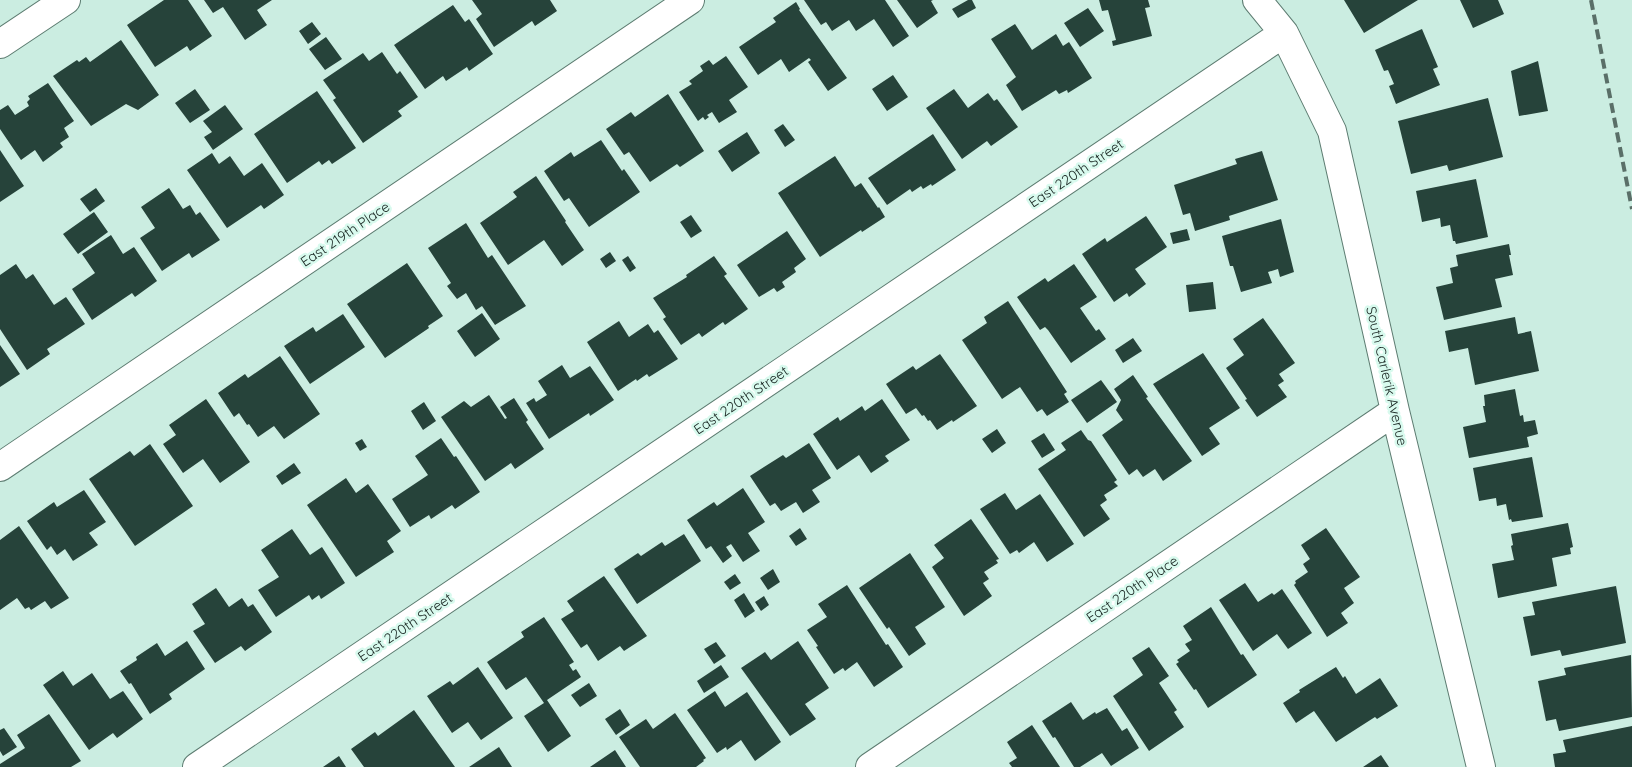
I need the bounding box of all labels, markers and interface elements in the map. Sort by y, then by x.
street label: East 220th Street [1025,135,1127,211]
street label: East 219th Place [297,197,393,271]
street label: South Carlerik Avenue [1362,305,1412,447]
street label: East 220th Street [690,362,792,438]
street label: East 220th Place [1083,552,1182,626]
street label: East 220th Street [354,589,456,665]

